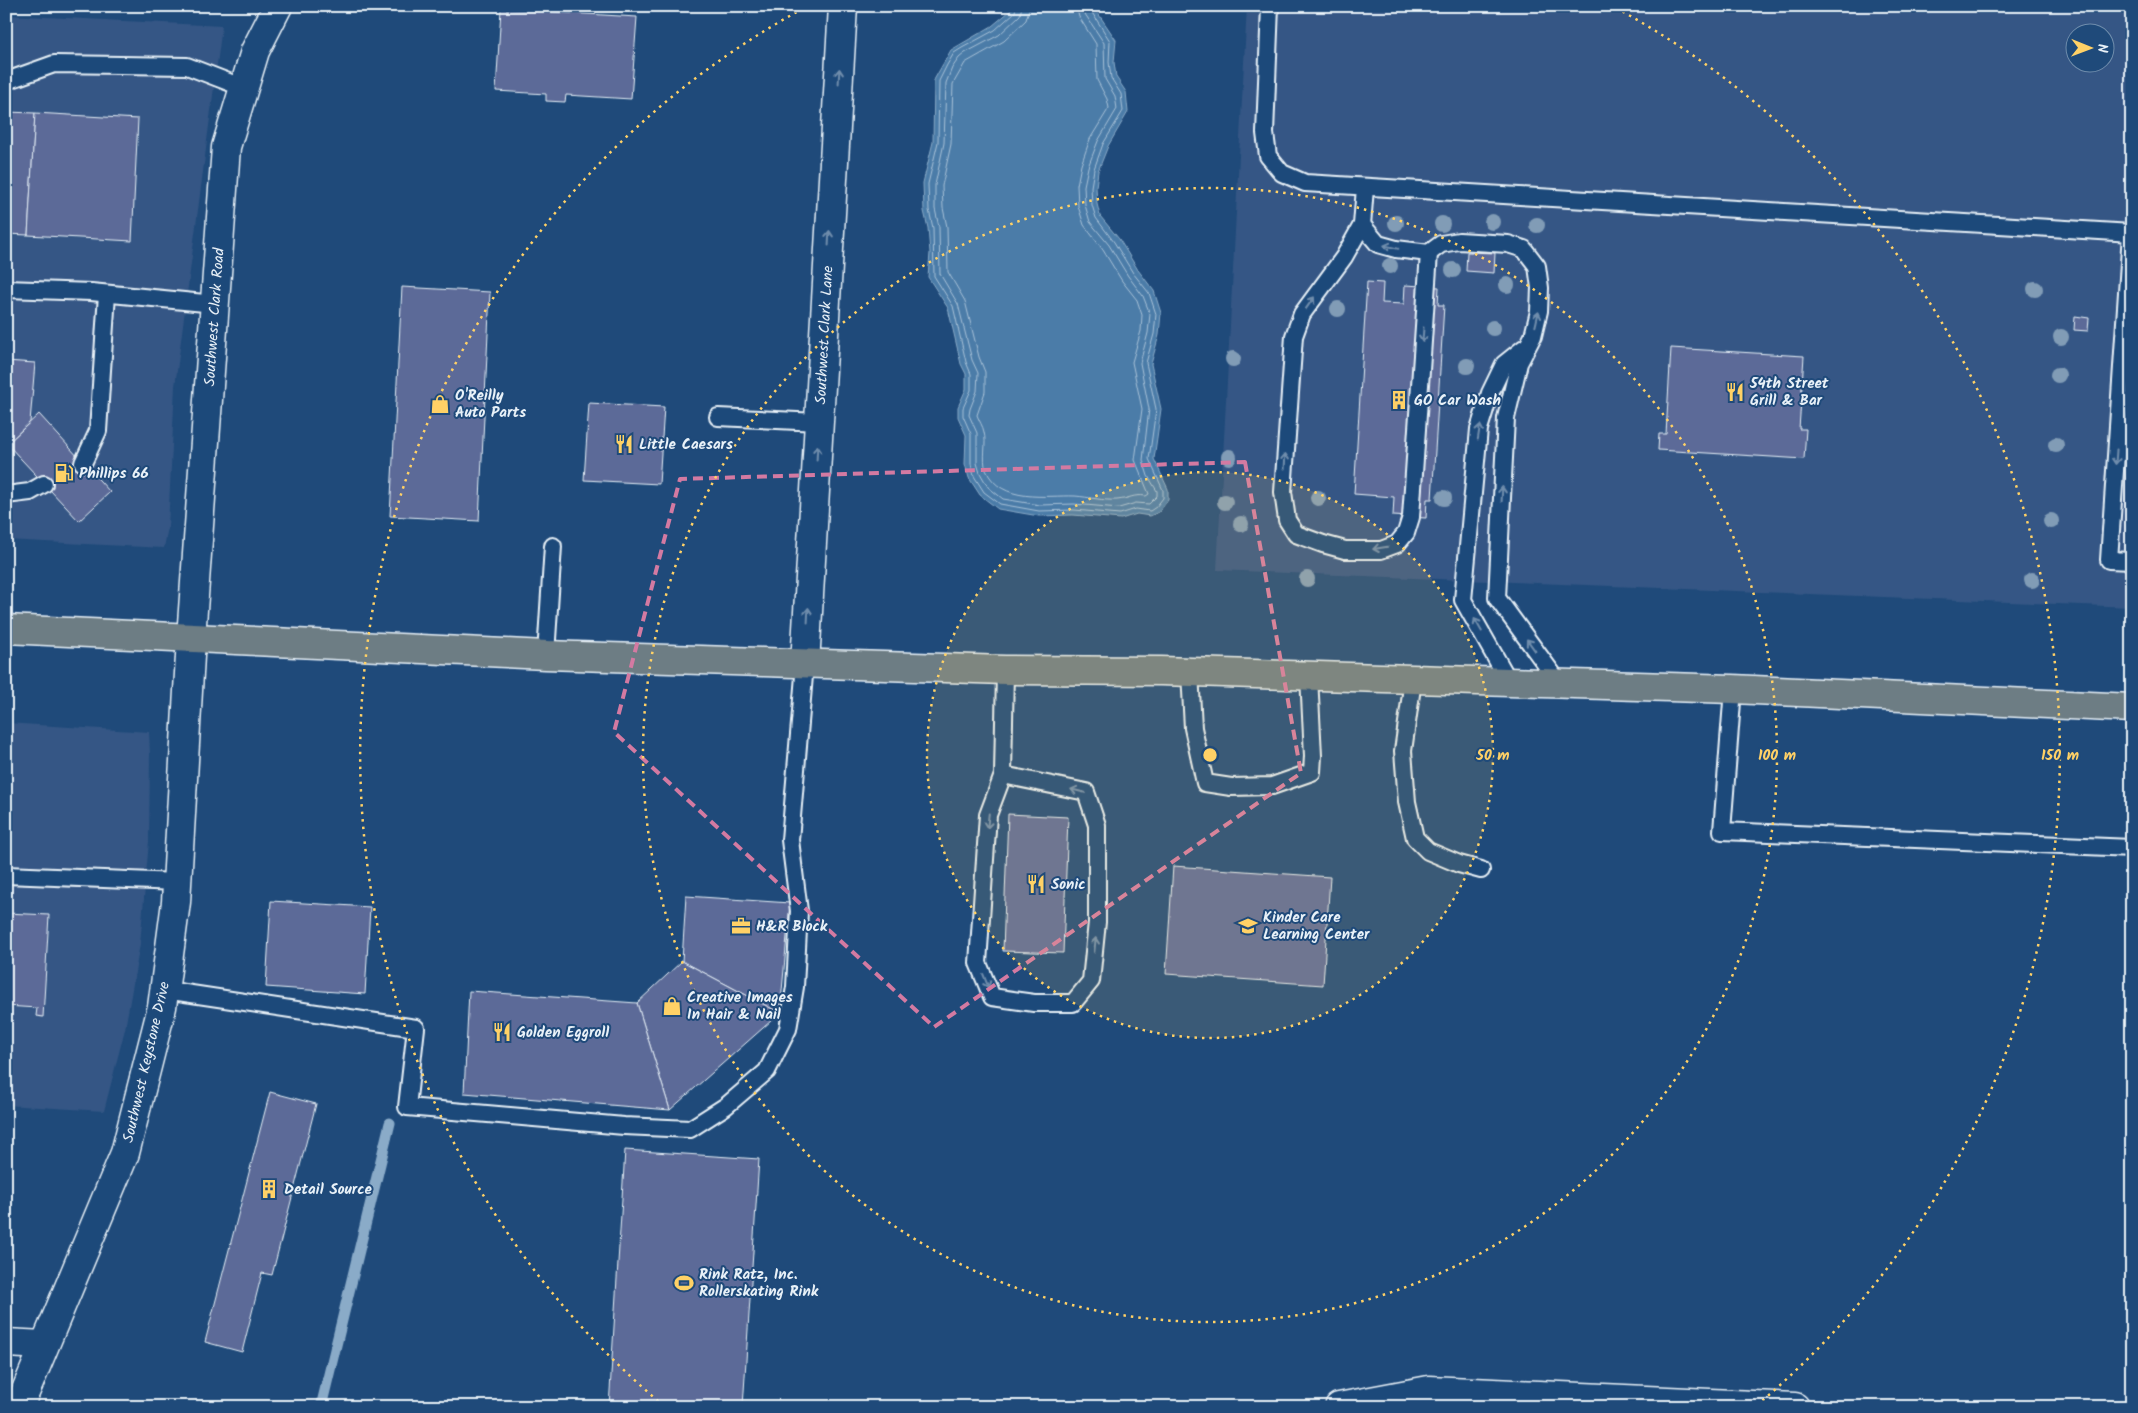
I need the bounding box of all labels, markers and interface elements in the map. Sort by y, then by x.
north arrow [2066,22,2116,72]
text: N [2091,44,2113,53]
one-way arrow [835,68,844,84]
one-way arrow [825,230,834,246]
one-way arrow [1384,242,1400,252]
street label: Southwest Clark Road [198,247,232,387]
street label: Southwest Clark Lane [809,265,841,405]
one-way arrow [1305,296,1315,310]
one-way arrow [1533,312,1542,328]
one-way arrow [1418,327,1428,343]
place label: 54th Street Grill & Bar [1749,372,1829,413]
restaurant icon: 54th Street Grill & Bar [1724,381,1746,403]
place label: O'Reilly Auto Parts [455,384,526,425]
building icon: GO Car Wash [1388,389,1410,411]
place label: GO Car Wash [1414,389,1501,413]
shop icon: O'Reilly Auto Parts [429,393,451,415]
one-way arrow [1475,425,1485,441]
restaurant icon: Little Caesars [613,433,635,455]
place label: Little Caesars [639,433,733,457]
one-way arrow [812,445,821,461]
one-way arrow [2111,448,2120,464]
one-way arrow [1280,454,1289,470]
fuel station icon: Phillips 66 [53,462,75,484]
place label: Phillips 66 [79,462,149,486]
one-way arrow [1497,486,1507,502]
one-way arrow [1373,544,1389,554]
one-way arrow [804,607,813,623]
one-way arrow [1472,618,1482,633]
one-way arrow [1526,639,1537,652]
text: 50 m [1475,744,1510,768]
text: 100 m [1758,744,1796,768]
text: 150 m [2041,744,2079,768]
centre of rings [1201,746,1219,764]
one-way arrow [1070,786,1086,795]
one-way arrow [983,812,993,828]
restaurant icon: Sonic [1025,873,1047,895]
place label: Sonic [1051,873,1086,897]
place label: Kinder Care Learning Center [1263,906,1370,947]
office icon: H&R Block [730,915,752,937]
place label: H&R Block [756,915,828,939]
school or university icon: Kinder Care Learning Center [1237,915,1259,937]
one-way arrow [1090,937,1100,953]
one-way arrow [981,973,991,988]
street label: Southwest Keystone Drive [117,979,177,1145]
place label: Creative Images In Hair & Nail [687,986,793,1027]
shop icon: Creative Images In Hair & Nail [661,995,683,1017]
restaurant icon: Golden Eggroll [491,1021,513,1043]
place label: Golden Eggroll [517,1021,609,1045]
building icon: Detail Source [258,1178,280,1200]
place label: Detail Source [284,1178,373,1202]
place label: Rink Ratz, Inc. Rollerskating Rink [699,1263,819,1304]
sports icon: Rink Ratz, Inc. Rollerskating Rink [673,1272,695,1294]

